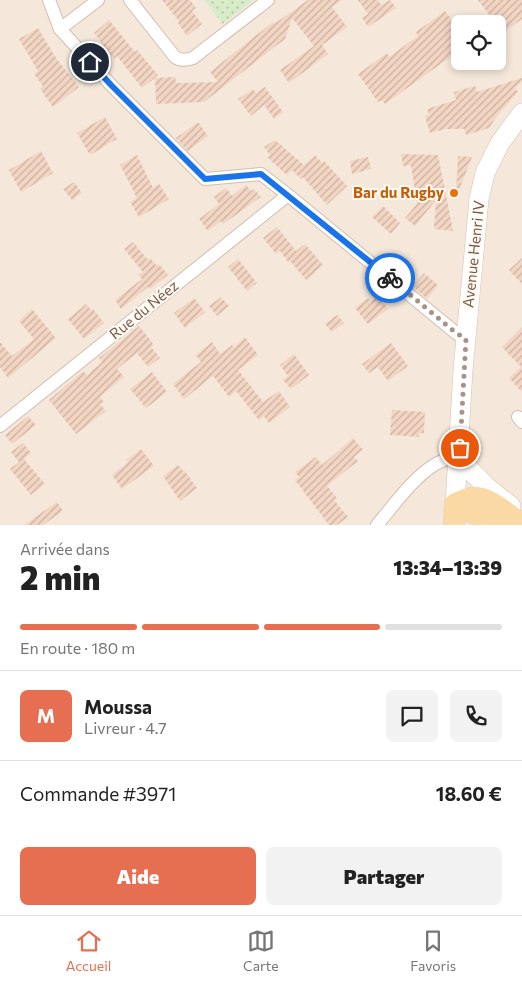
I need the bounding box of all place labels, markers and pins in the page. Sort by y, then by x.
pin [69,41,111,83]
place label: Bar du Rugby [353,183,445,201]
marker: Bar du Rugby [448,187,460,199]
pin [439,427,481,469]

